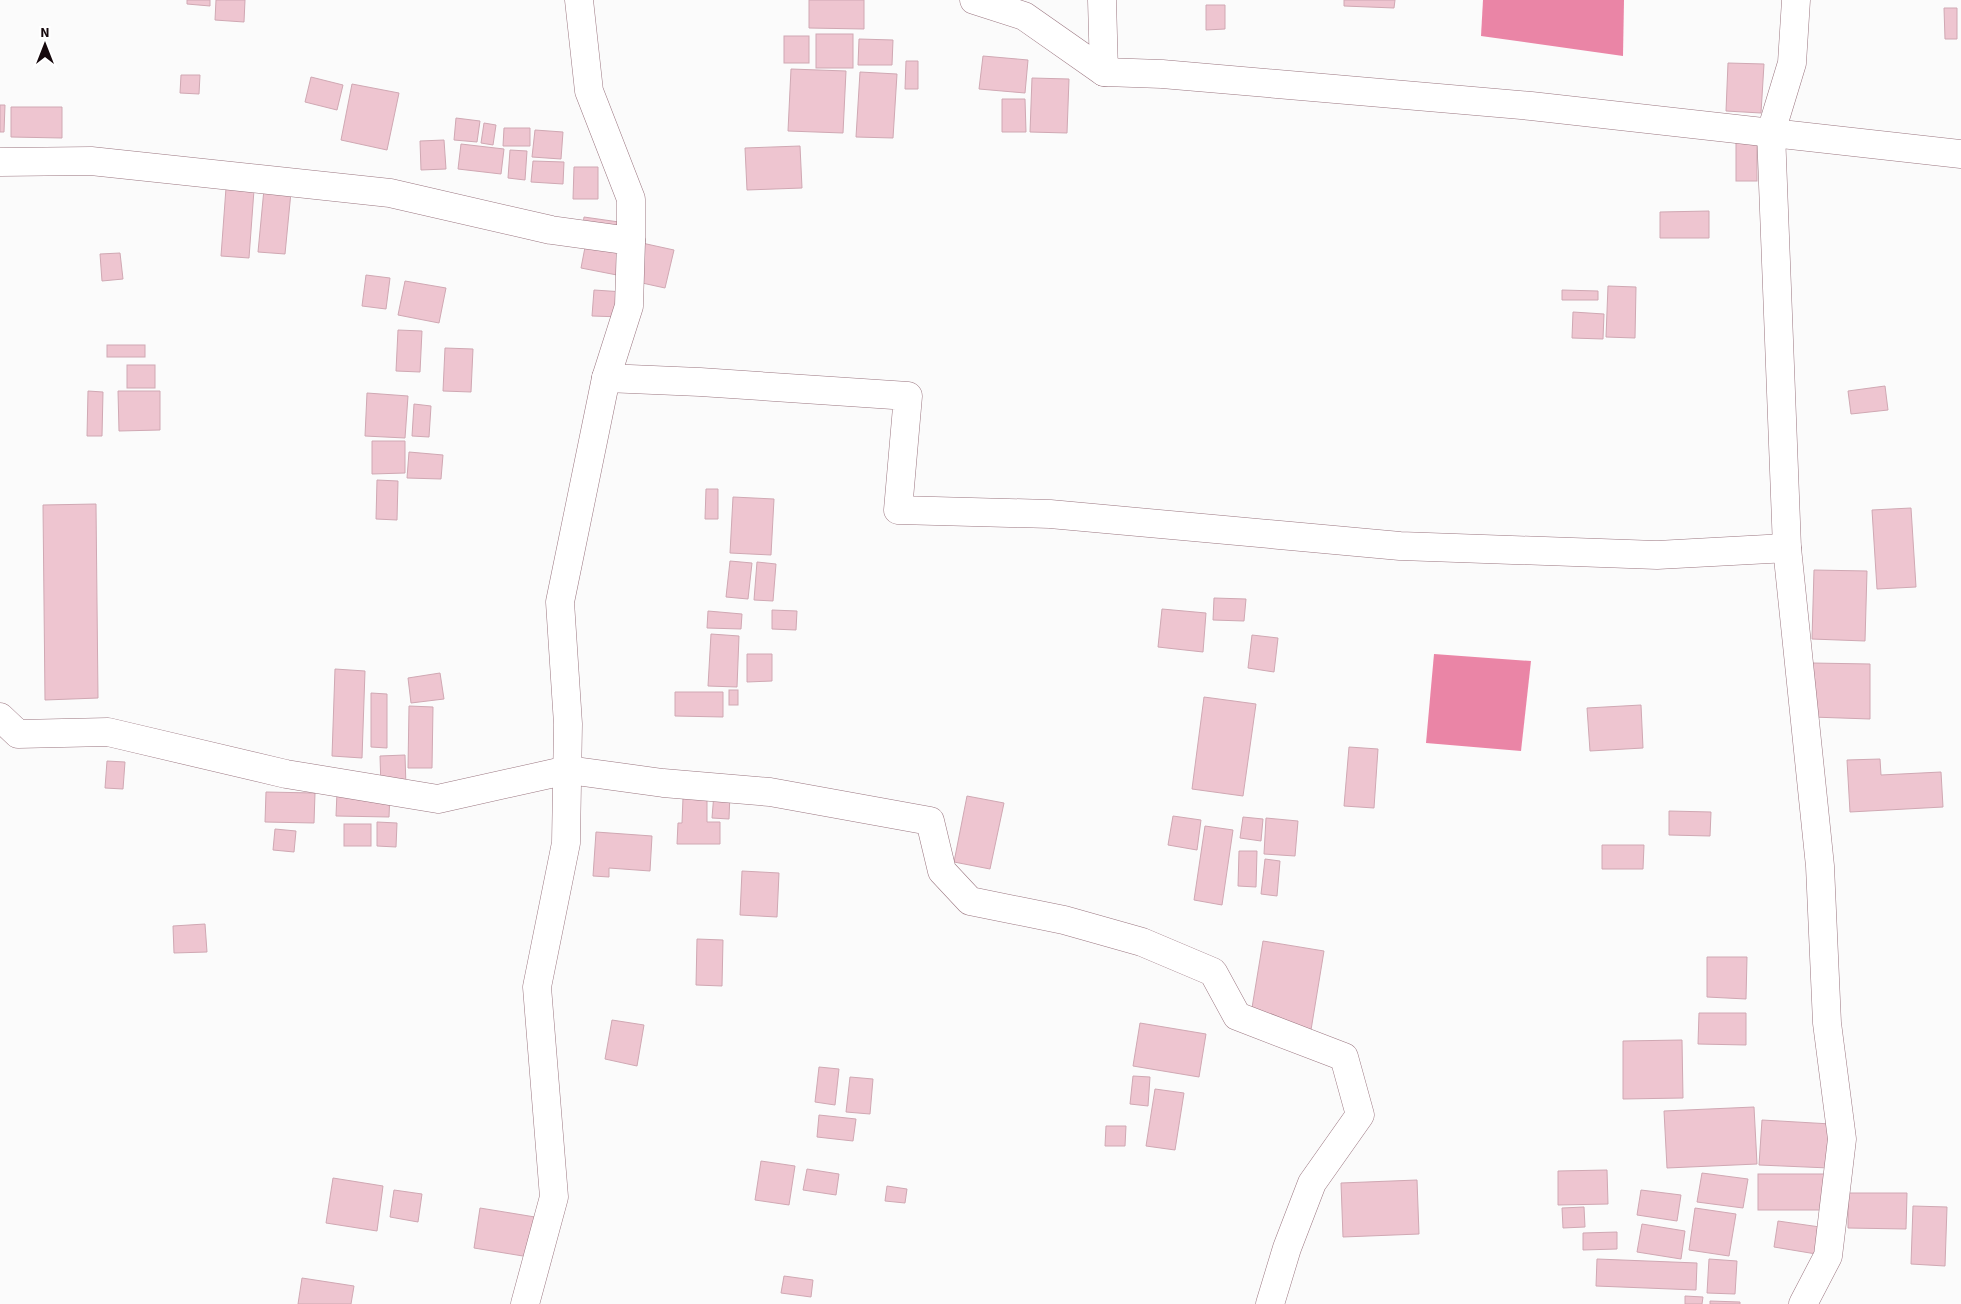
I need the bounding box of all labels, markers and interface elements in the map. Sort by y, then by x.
north arrow [20,20,70,70]
text: N [40,23,50,43]

